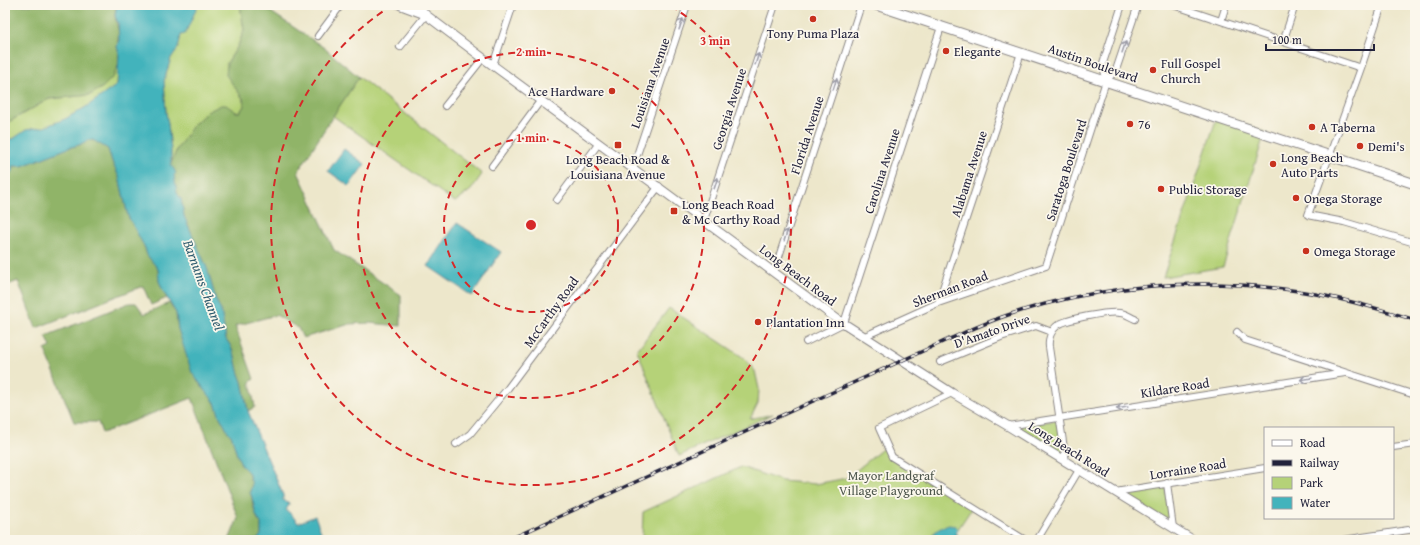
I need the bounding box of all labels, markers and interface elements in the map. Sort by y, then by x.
marker: Tony Puma Plaza [808,14,818,24]
one-way arrow [678,18,685,31]
place label: Tony Puma Plaza [767,24,860,43]
scale bar [1266,26,1374,52]
text: 100 m [1272,31,1302,48]
text: 3 min [700,32,730,49]
street label: Louisiana Avenue [626,35,674,131]
street label: Austin Boulevard [1046,39,1140,87]
one-way arrow [1121,41,1128,54]
place label: Elegante [954,42,1001,61]
text: 2 min [516,43,546,60]
marker: Elegante [941,46,951,56]
one-way arrow [754,53,761,66]
place label: Full Gospel Church [1161,54,1221,88]
marker: Full Gospel Church [1148,65,1158,75]
street label: Georgia Avenue [707,66,751,152]
one-way arrow [832,78,839,91]
place label: Ace Hardware [528,82,604,101]
marker: Ace Hardware [607,86,617,96]
street label: Florida Avenue [785,93,829,177]
place label: 76 [1138,115,1151,134]
street label: Saratoga Boulevard [1041,117,1091,223]
place label: A Taberna [1320,118,1376,137]
marker: 76 [1125,119,1135,129]
marker: A Taberna [1307,122,1317,132]
street label: Carolina Avenue [859,126,905,216]
street label: Alabama Avenue [946,128,992,220]
text: 1 min [516,129,546,146]
place label: Demi's [1368,137,1405,156]
marker: Long Beach Road & Louisiana Avenue [613,140,623,150]
marker: Demi's [1355,141,1365,151]
place label: Long Beach Auto Parts [1281,148,1344,182]
place label: Long Beach Road & Louisiana Avenue [566,150,670,184]
marker: Long Beach Auto Parts [1268,159,1278,169]
one-way arrow [713,176,720,189]
place label: Public Storage [1169,180,1247,199]
marker: Public Storage [1156,184,1166,194]
place label: Onega Storage [1304,189,1382,208]
marker: Onega Storage [1291,193,1301,203]
place label: Long Beach Road & Mc Carthy Road [682,195,780,229]
marker: Long Beach Road & Mc Carthy Road [669,206,679,216]
centre of rings [524,218,538,232]
one-way arrow [783,228,790,241]
water label: Barnums Channel [178,236,230,333]
street label: Long Beach Road [755,240,841,310]
place label: Omega Storage [1314,242,1396,261]
marker: Omega Storage [1301,246,1311,256]
street label: Sherman Road [910,266,990,312]
street label: McCarthy Road [519,273,583,351]
street label: D'Amato Drive [951,309,1033,353]
place label: Plantation Inn [766,313,845,332]
marker: Plantation Inn [753,317,763,327]
street label: Kildare Road [1139,373,1211,403]
one-way arrow [1300,375,1313,383]
one-way arrow [1116,404,1129,412]
street label: Long Beach Road [1025,417,1113,481]
legend [1264,427,1394,519]
text: Road [1300,434,1326,451]
street label: Lorraine Road [1149,454,1227,484]
text: Railway [1300,454,1339,471]
park label: Mayor Landgraf Village Playground [839,466,943,500]
text: Park [1300,474,1324,491]
text: Water [1300,494,1330,511]

